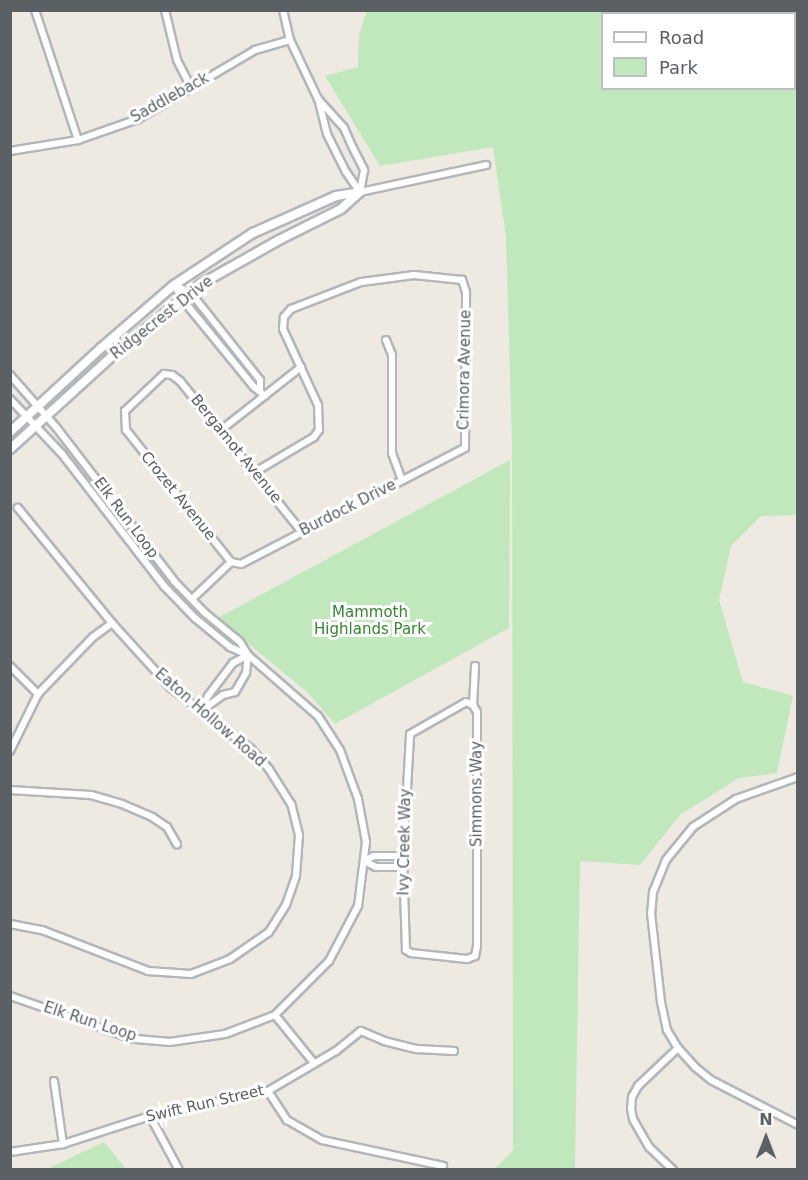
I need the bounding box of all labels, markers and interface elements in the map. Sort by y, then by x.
legend [601,12,796,90]
text: Road [659,27,704,48]
text: Park [659,57,698,78]
street label: Saddleback [128,69,212,127]
street label: Ridgecrest Drive [107,273,217,363]
street label: Crimora Avenue [455,310,475,430]
street label: Bergamot Avenue [187,391,285,507]
street label: Crozet Avenue [137,448,219,544]
street label: Elk Run Loop [90,474,162,562]
street label: Burdock Drive [297,476,399,540]
park label: Mammoth Highlands Park [314,603,426,638]
street label: Eaton Hollow Road [151,665,269,771]
street label: Simmons Way [468,741,486,847]
street label: Ivy Creek Way [395,788,415,896]
street label: Elk Run Loop [41,999,139,1045]
street label: Swift Run Street [144,1082,266,1126]
north arrow [736,1108,796,1168]
text: N [759,1110,773,1129]

